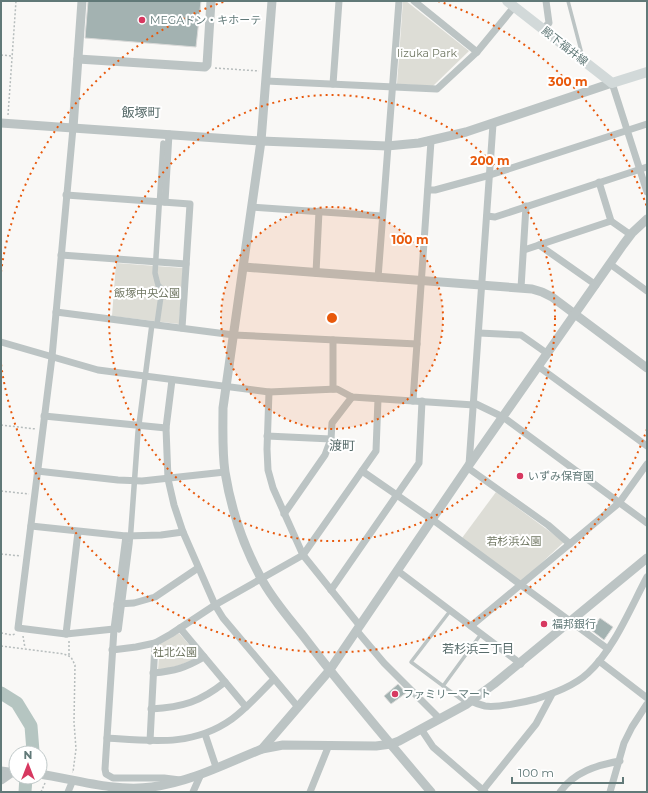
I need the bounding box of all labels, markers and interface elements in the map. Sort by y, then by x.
place label: MEGAドン・キホーテ [150,13,261,27]
marker: MEGAドン・キホーテ [137,15,147,25]
street label: 殿下福井線 [539,24,591,68]
park label: Iizuka Park [397,46,458,60]
text: 300 m [547,74,588,89]
district label: 飯塚町 [121,104,161,120]
text: 200 m [470,153,510,168]
text: 100 m [392,232,428,247]
park label: 飯塚中央公園 [114,286,180,300]
centre of rings [325,311,339,325]
district label: 渡町 [329,437,355,453]
place label: いずみ保育園 [528,469,594,483]
marker: いずみ保育園 [515,471,525,481]
park label: 若杉浜公園 [487,534,542,548]
place label: 福邦銀行 [552,617,596,631]
marker: 福邦銀行 [539,619,549,629]
district label: 若杉浜三丁目 [442,641,514,656]
park label: 社北公園 [153,645,197,659]
place label: ファミリーマート [403,687,491,701]
marker: ファミリーマート [390,689,400,699]
north arrow [8,745,48,785]
text: N [24,748,32,762]
scale bar [512,759,623,785]
text: 100 m [518,765,554,780]

